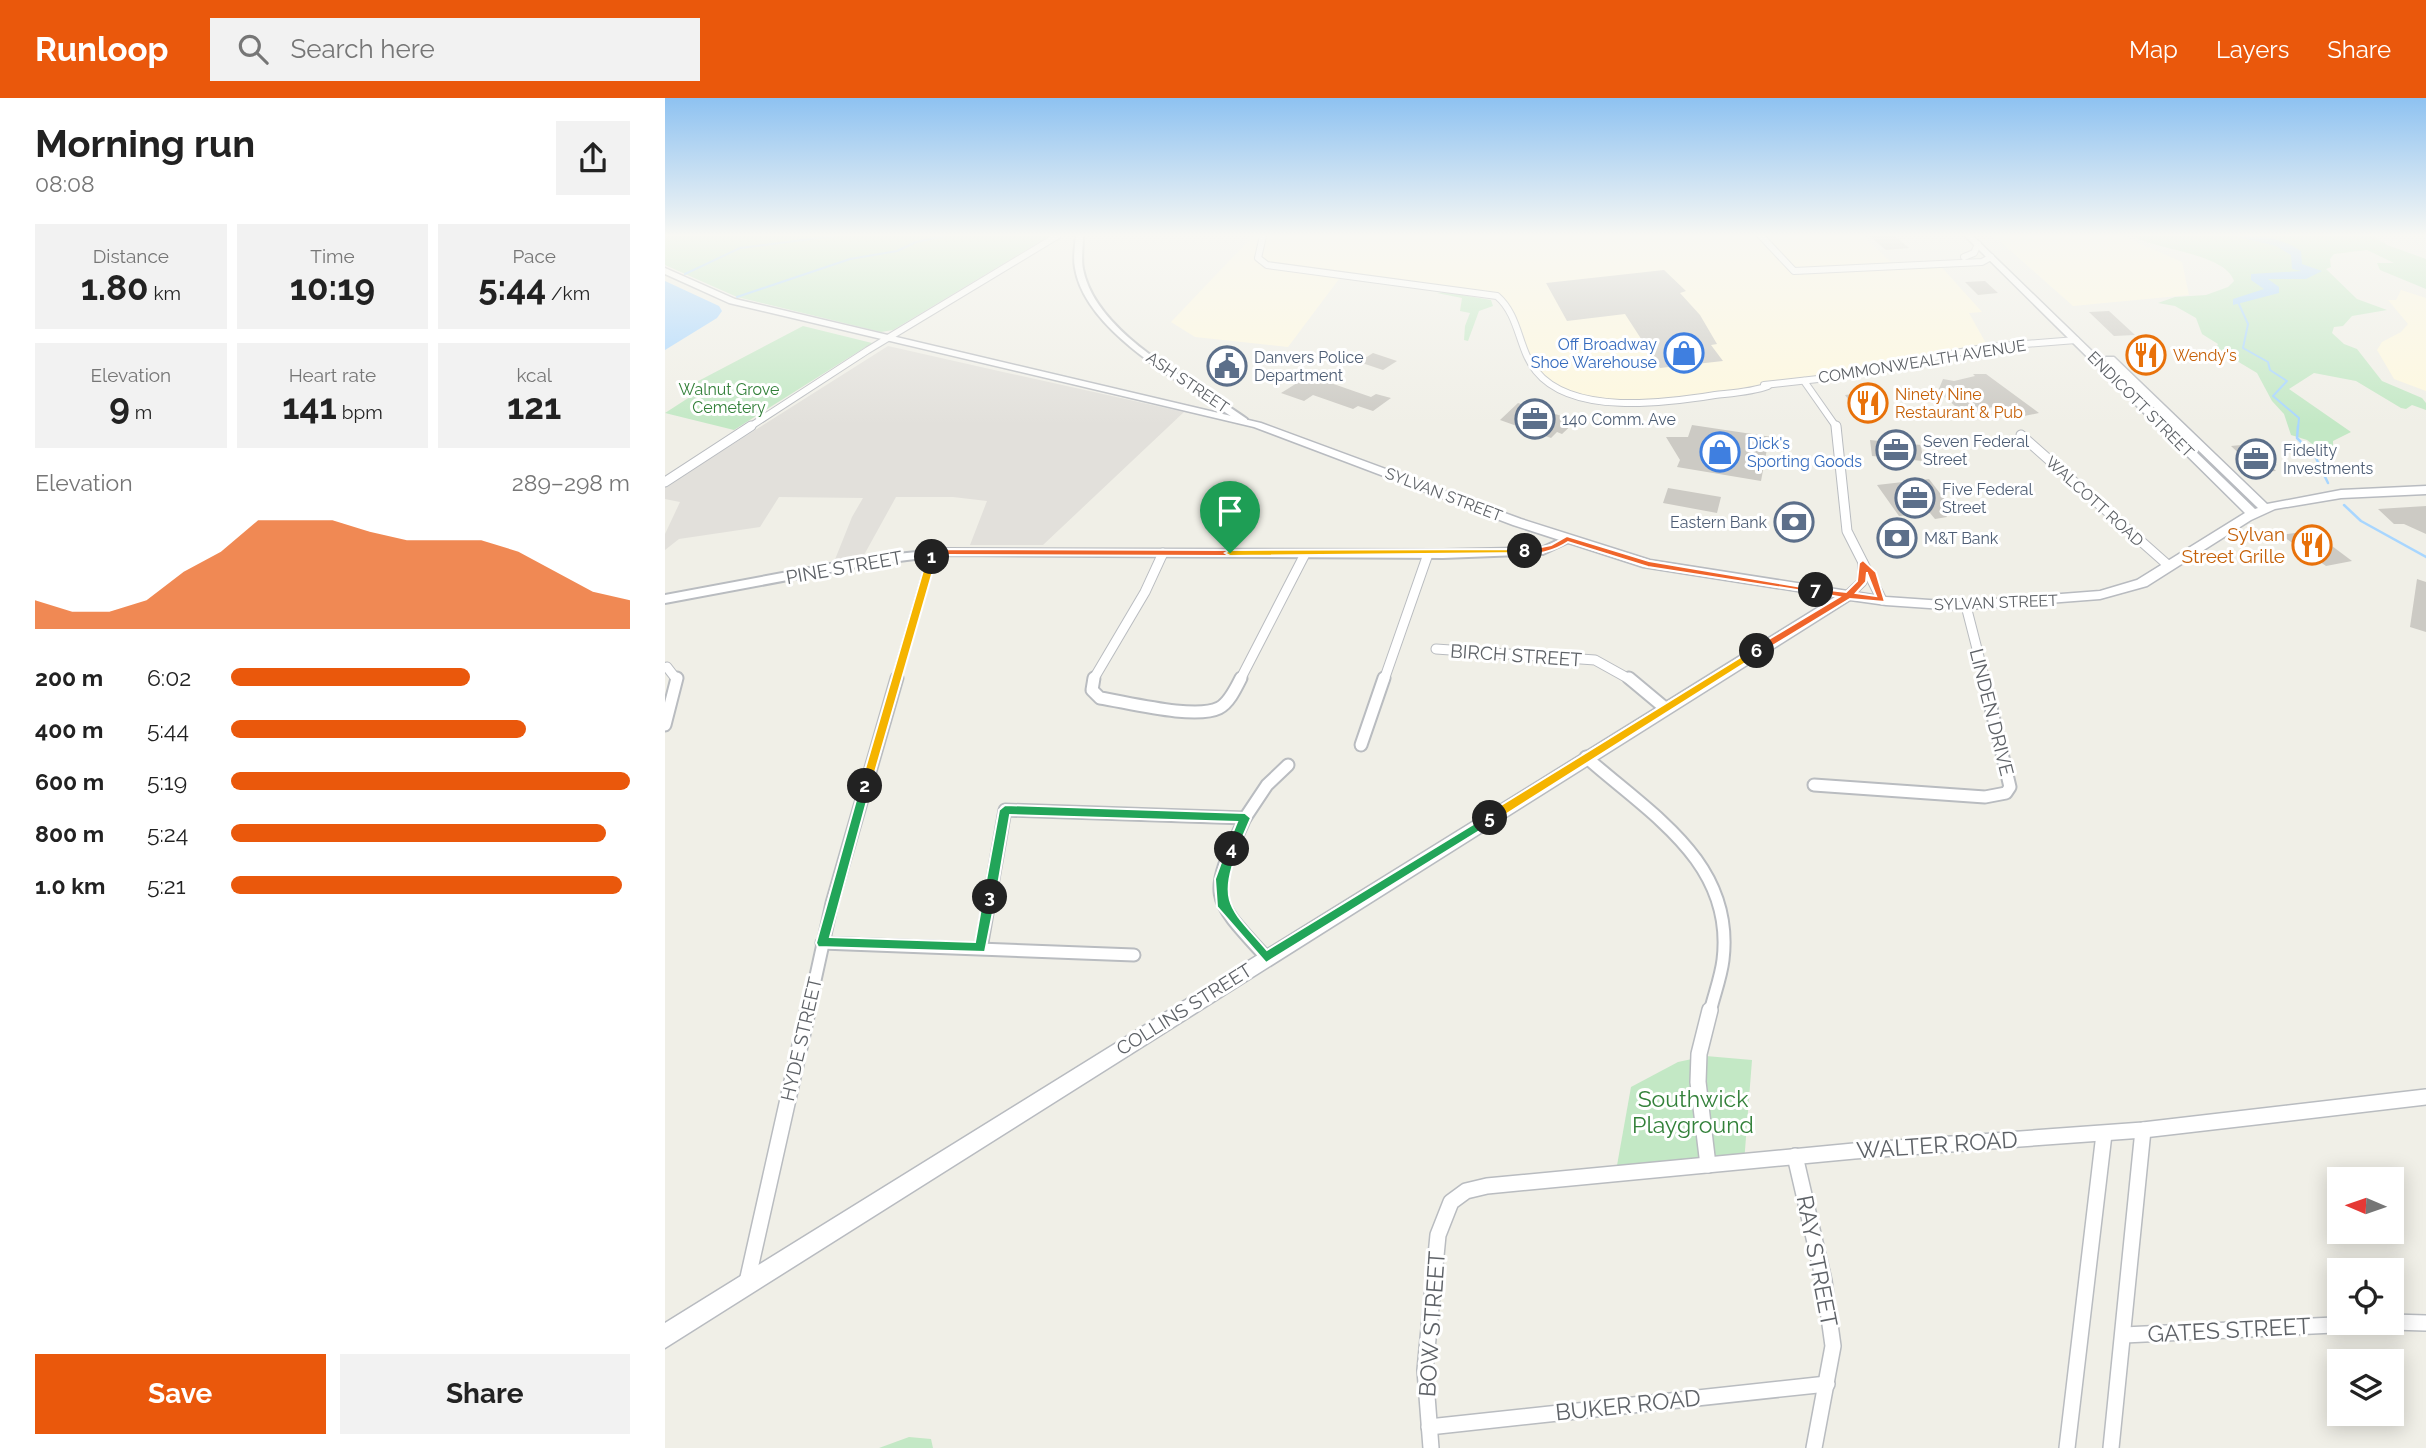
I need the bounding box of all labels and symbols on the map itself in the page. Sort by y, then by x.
shop icon: Off Broadway Shoe Warehouse [1663,332,1705,374]
restaurant icon: Wendy's [2125,334,2167,376]
place label: Off Broadway Shoe Warehouse [1531,335,1657,372]
street label: COMMONWEALTH AVENUE [1817,336,2027,387]
public building icon: Danvers Police Department [1206,345,1248,387]
place label: Wendy's [2173,346,2237,365]
street label: ENDICOTT STREET [2084,347,2198,462]
street label: ASH STREET [1143,348,1233,417]
place label: Danvers Police Department [1254,348,1364,385]
park label: Walnut Grove Cemetery [679,380,779,417]
restaurant icon: Ninety Nine Restaurant & Pub [1847,382,1889,424]
place label: Ninety Nine Restaurant & Pub [1895,385,2023,422]
office icon: 140 Comm. Ave [1514,398,1556,440]
place label: 140 Comm. Ave [1562,410,1676,429]
office icon: Seven Federal Street [1875,429,1917,471]
shop icon: Dick's Sporting Goods [1699,431,1741,473]
place label: Seven Federal Street [1923,432,2030,469]
place label: Dick's Sporting Goods [1747,434,1862,471]
office icon: Fidelity Investments [2235,438,2277,480]
place label: Fidelity Investments [2283,441,2374,478]
street label: WALCOTT ROAD [2042,452,2148,550]
street label: SYLVAN STREET [1383,463,1505,526]
office icon: Five Federal Street [1894,477,1936,519]
place label: Five Federal Street [1942,480,2034,517]
pin [1200,481,1260,553]
bank icon: Eastern Bank [1773,501,1815,543]
place label: Eastern Bank [1670,513,1768,532]
bank icon: M&T Bank [1876,517,1918,559]
place label: Sylvan Street Grille [2182,523,2285,567]
restaurant icon: Sylvan Street Grille [2291,524,2333,566]
place label: M&T Bank [1924,529,1999,548]
pin: 8 [1507,533,1543,568]
pin: 1 [915,540,949,574]
street label: PINE STREET [784,546,904,588]
pin: 7 [1799,573,1833,608]
street label: SYLVAN STREET [1934,591,2058,614]
pin: 6 [1739,634,1775,668]
street label: BIRCH STREET [1449,639,1583,671]
street label: LINDEN DRIVE [1966,646,2018,778]
pin: 2 [847,768,883,804]
pin: 5 [1473,800,1507,836]
pin: 4 [1215,832,1249,866]
pin: 3 [973,880,1007,914]
street label: COLLINS STREET [1112,958,1256,1059]
street label: HYDE STREET [776,974,826,1103]
park label: Southwick Playground [1632,1085,1754,1138]
street label: WALTER ROAD [1855,1125,2019,1164]
north arrow [2327,1167,2405,1244]
street label: RAY STREET [1791,1193,1843,1329]
street label: BOW STREET [1413,1250,1450,1398]
street label: GATES STREET [2147,1312,2311,1347]
street label: BUKER ROAD [1554,1383,1702,1426]

